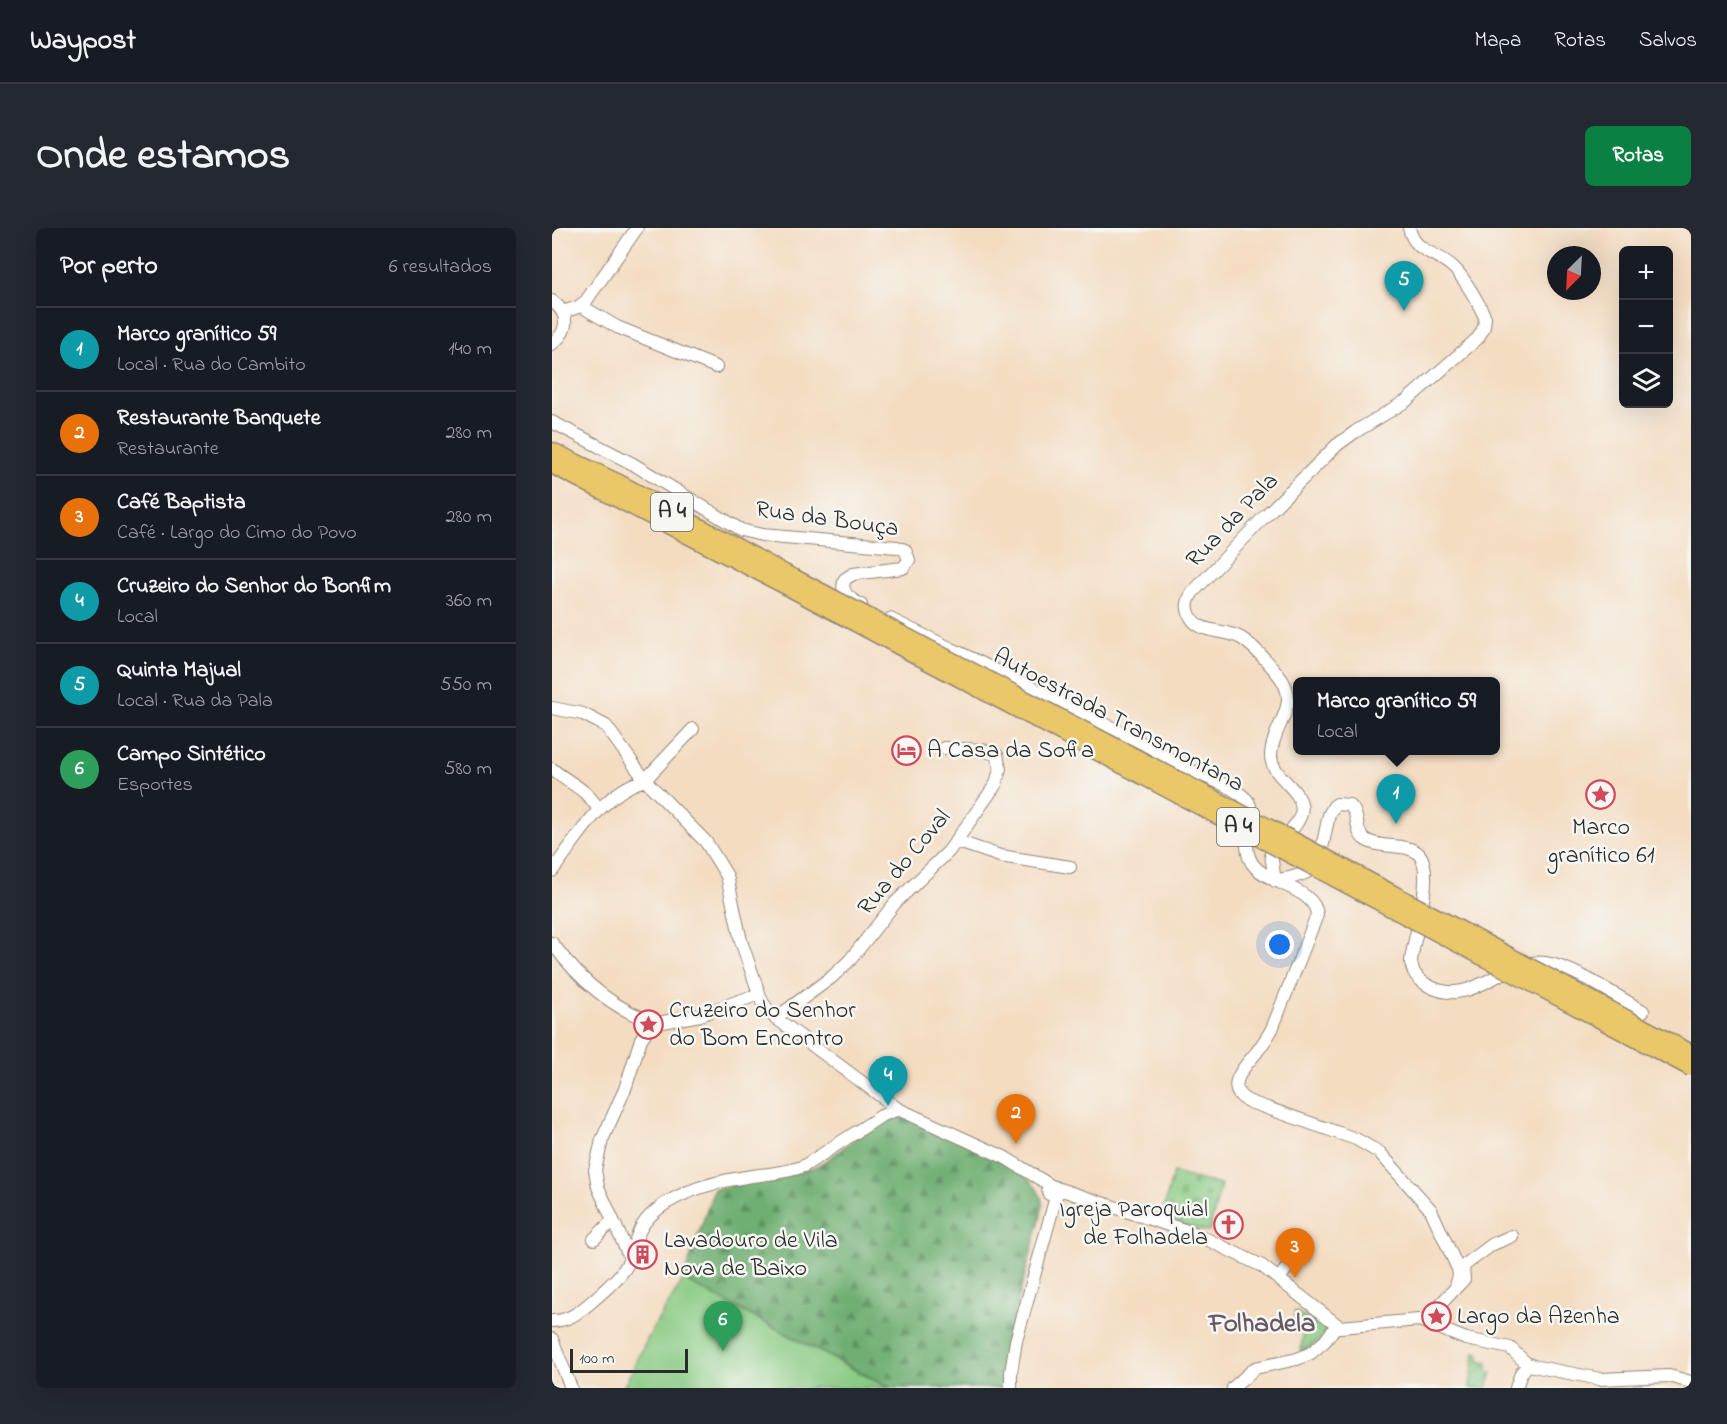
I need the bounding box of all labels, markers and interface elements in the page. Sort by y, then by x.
text: Waypost [30,21,136,62]
text: Mapa [1474,26,1521,56]
text: Rotas [1554,26,1606,56]
text: Salvos [1639,26,1697,56]
text: Onde estamos [36,126,290,187]
button: Rotas [1585,126,1691,186]
north arrow [1547,246,1601,300]
map controls [1619,246,1673,408]
button: + [1619,246,1673,300]
text: Por perto [60,248,158,286]
text: 6 resultados [389,253,492,282]
pin: 5 [1384,262,1424,311]
button: − [1619,300,1673,354]
text: Marco granítico 59 [117,319,276,351]
text: 1 [76,335,83,364]
text: 140 m [448,335,492,364]
text: Local · Rua do Cambito [117,351,306,380]
button: layers [1619,354,1673,408]
text: Restaurante Banquete [117,403,321,435]
text: 2 [75,419,84,448]
text: 280 m [445,419,492,448]
text: Restaurante [117,435,219,464]
street label: Rua da Pala [1178,465,1288,577]
text: Café Baptista [117,487,246,519]
road number: A 4 [651,493,693,531]
street label: Rua da Bouça [753,493,901,547]
text: 3 [75,503,84,532]
text: 280 m [445,503,492,532]
text: Café · Largo do Cimo do Povo [117,519,357,548]
text: Cruzeiro do Senhor do Bonfim [117,571,391,603]
text: 4 [75,587,84,616]
text: 360 m [446,587,492,616]
text: Local [117,603,158,632]
street label: Autoestrada Transmontana [986,640,1250,802]
text: Quinta Majual [117,655,241,687]
text: 5 [74,671,85,700]
text: 550 m [440,671,492,700]
popup [1293,677,1500,755]
text: Marco granítico 59 [1317,686,1476,718]
text: Local · Rua da Pala [117,687,273,716]
text: Local [1317,718,1358,747]
place label: A Casa da Sofia [927,734,1094,769]
hotel icon: A Casa da Sofia [890,735,922,767]
text: Campo Sintético [117,739,266,771]
text: 6 [75,755,84,784]
text: 580 m [444,755,492,784]
text: Esportes [117,771,193,800]
pin: 1 [1376,774,1416,824]
place icon: Marco granítico 61 [1585,779,1617,811]
street label: Rua do Coval [850,802,960,924]
road number: A 4 [1217,808,1259,846]
place label: Marco granítico 61 [1546,811,1655,874]
your location [1265,930,1294,959]
place label: Cruzeiro do Senhor do Bom Encontro [669,994,856,1057]
place icon: Cruzeiro do Senhor do Bom Encontro [632,1009,664,1041]
pin: 4 [868,1056,908,1106]
pin: 2 [996,1094,1036,1144]
place label: Igreja Paroquial de Folhadela [1059,1193,1208,1256]
church icon: Igreja Paroquial de Folhadela [1213,1208,1245,1240]
place label: Lavadouro de Vila Nova de Baixo [664,1224,838,1287]
pin: 3 [1276,1228,1314,1278]
building icon: Lavadouro de Vila Nova de Baixo [627,1239,659,1271]
place label: Largo da Azenha [1457,1300,1620,1335]
place icon: Largo da Azenha [1420,1301,1452,1333]
pin: 6 [704,1302,742,1351]
district label: Folhadela [1207,1305,1315,1344]
scale bar [570,1346,688,1374]
text: 100 m [579,1347,614,1371]

